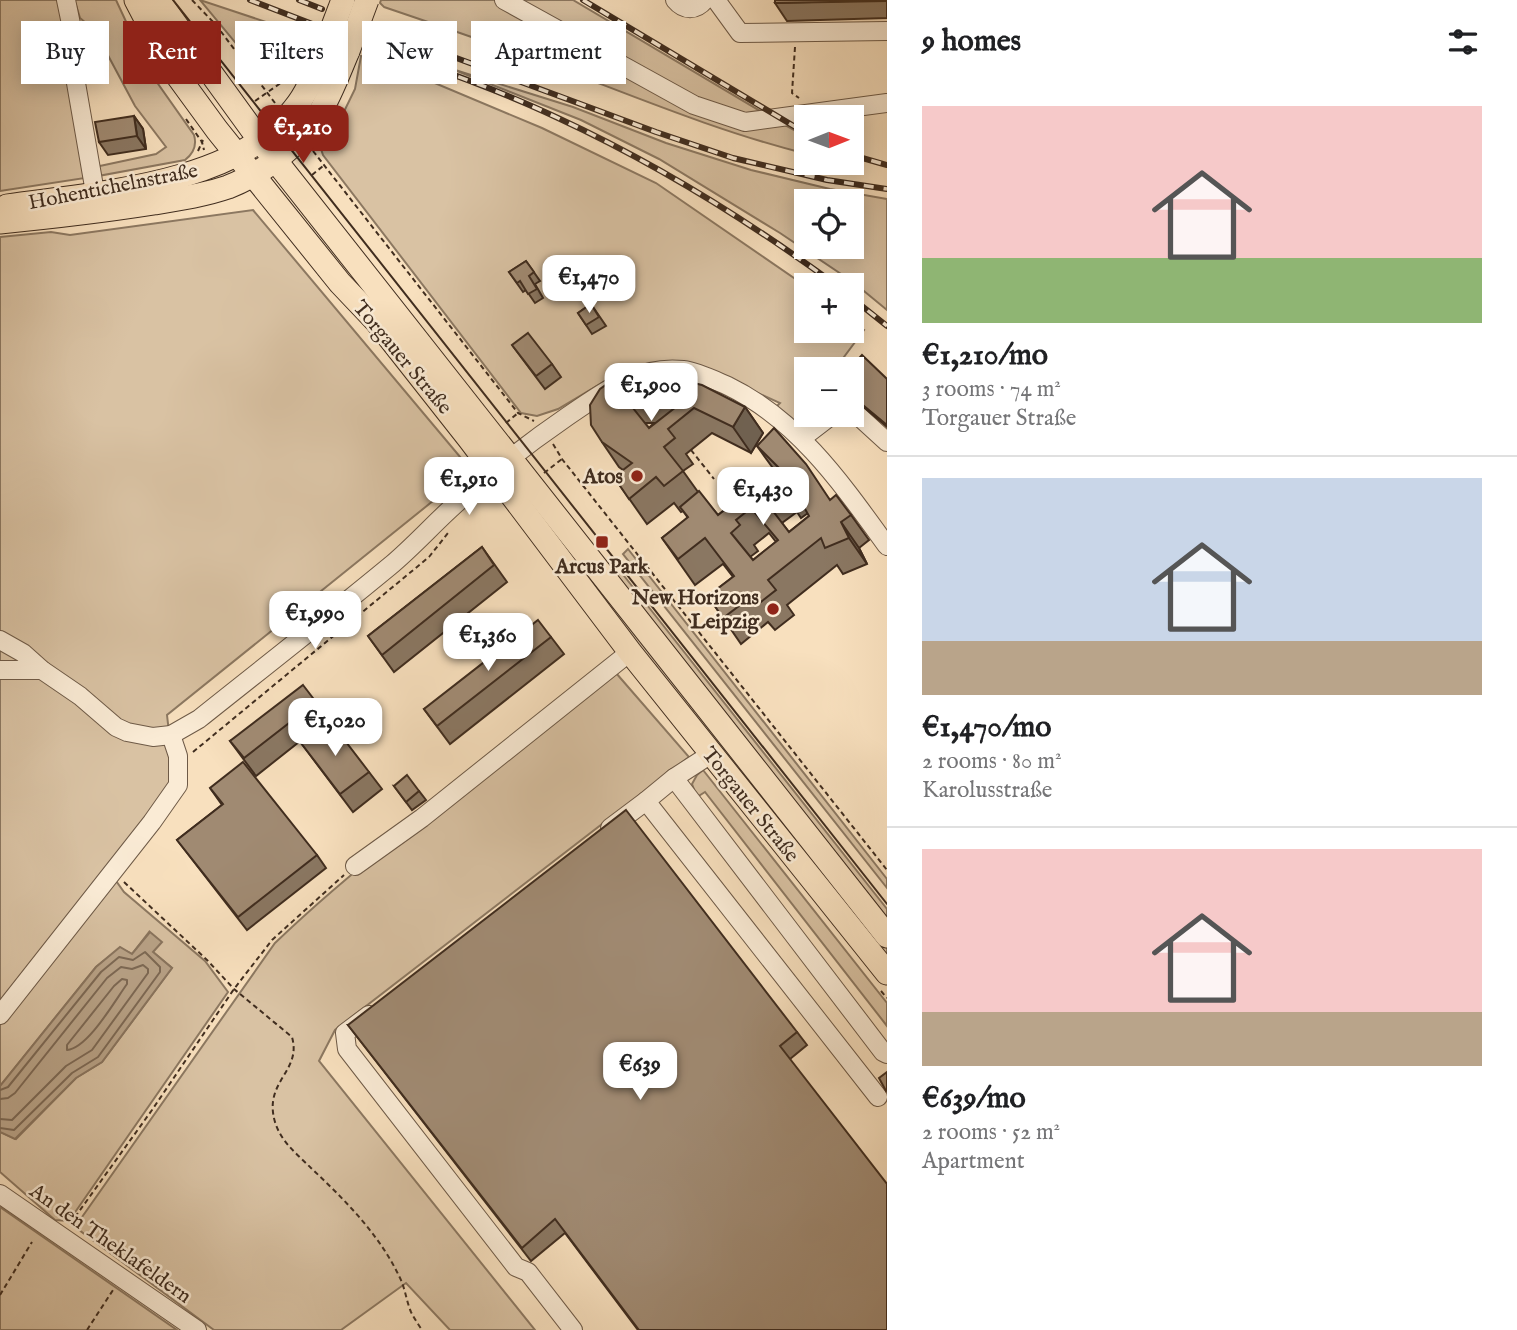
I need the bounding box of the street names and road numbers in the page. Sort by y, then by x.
street label: Hohentichelnstraße [26,158,201,217]
street label: Torgauer Straße [346,295,458,421]
street label: Torgauer Straße [695,742,805,868]
street label: An den Theklafeldern [23,1178,196,1310]

